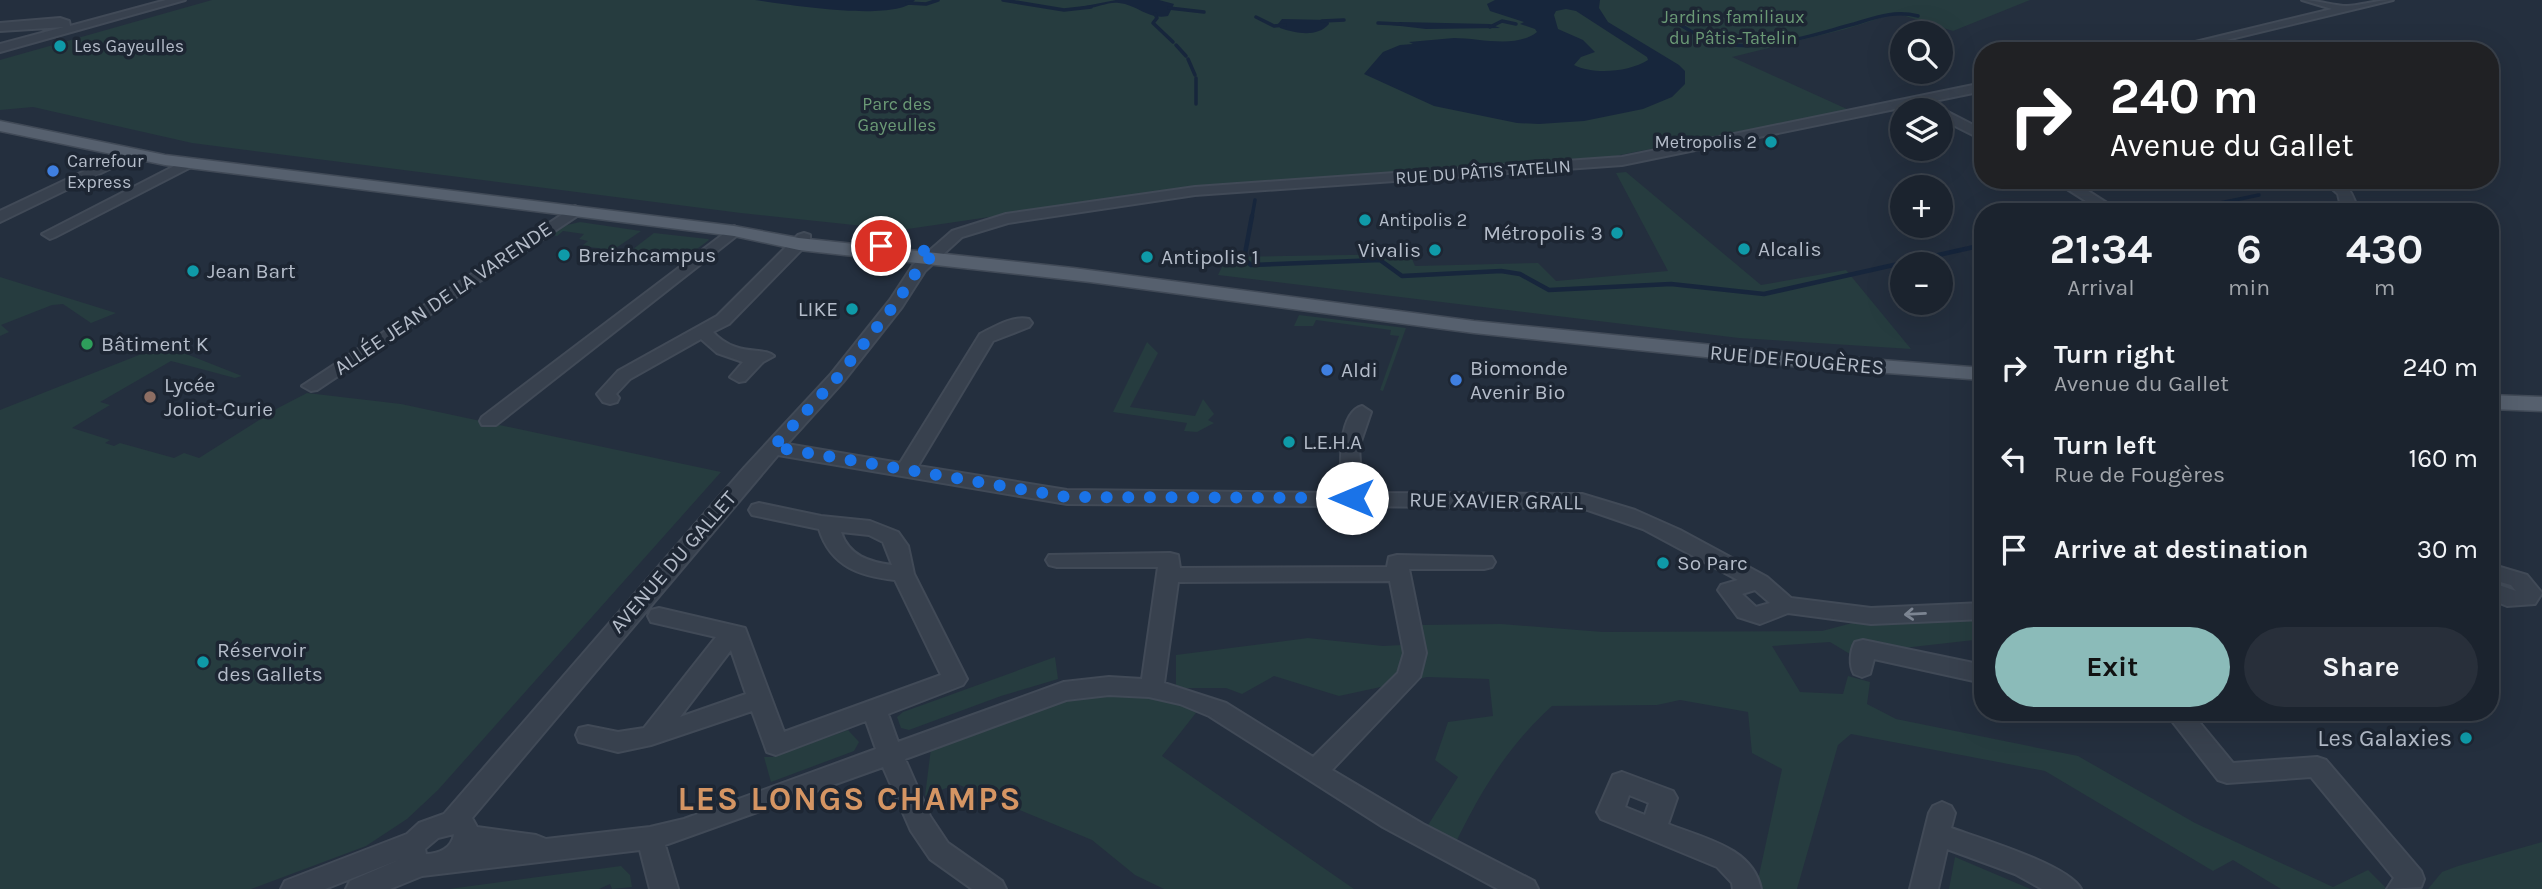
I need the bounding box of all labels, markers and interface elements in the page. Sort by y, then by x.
park label: Jardins familiaux du Pâtis-Tatelin [1661,6,1805,49]
map controls [1890,21,1953,315]
button: search [1890,21,1953,84]
place label: Les Gayeulles [74,35,184,57]
marker: Les Gayeulles [52,38,68,54]
text: 240 m [2110,68,2259,125]
icon: right [1995,70,2086,161]
park label: Parc des Gayeulles [858,93,936,136]
button: layers [1890,98,1953,161]
text: Avenue du Gallet [2110,127,2353,164]
place label: Metropolis 2 [1654,131,1757,153]
marker: Metropolis 2 [1763,134,1779,150]
place label: Carrefour Express [67,150,144,193]
street label: RUE DU PÂTIS TATELIN [1394,155,1572,189]
marker: Carrefour Express [45,163,61,179]
button: + [1890,175,1953,238]
place label: Antipolis 2 [1379,209,1467,231]
marker: Antipolis 2 [1357,212,1373,228]
street label: ALLÉE JEAN DE LA VARENDE [330,216,556,380]
pin [851,216,911,276]
place label: Métropolis 3 [1483,221,1603,245]
text: 21:34 [2050,224,2152,274]
text: 6 [2236,224,2262,274]
text: 430 [2346,224,2423,274]
marker: Métropolis 3 [1609,225,1625,241]
icon: arrive [862,227,900,265]
place label: Alcalis [1758,237,1822,261]
place label: Vivalis [1358,238,1421,262]
marker: Alcalis [1736,241,1752,257]
marker: Vivalis [1427,242,1443,258]
place label: Breizhcampus [578,243,716,267]
place label: Antipolis 1 [1161,245,1259,269]
marker: Breizhcampus [556,247,572,263]
marker: Antipolis 1 [1139,249,1155,265]
button: − [1890,252,1953,315]
place label: Jean Bart [207,259,296,283]
marker: Jean Bart [185,263,201,279]
text: Arrival [2067,274,2135,301]
text: min [2228,274,2270,301]
text: m [2374,274,2395,301]
place label: LIKE [798,297,838,321]
marker: LIKE [844,301,860,317]
place label: Bâtiment K [101,332,209,356]
marker: Bâtiment K [79,336,95,352]
text: Turn right [2054,339,2175,370]
street label: RUE DE FOUGÈRES [1709,340,1885,380]
icon: right [1995,349,2033,387]
text: 240 m [2402,352,2478,383]
place label: Biomonde Avenir Bio [1470,356,1568,404]
place label: Aldi [1341,358,1378,382]
marker: Aldi [1319,362,1335,378]
text: Avenue du Gallet [2054,370,2229,397]
marker: Biomonde Avenir Bio [1448,372,1464,388]
place label: Lycée Joliot-Curie [164,373,273,421]
marker: Lycée Joliot-Curie [142,389,158,405]
place label: L.E.H.A [1303,430,1362,454]
text: Turn left [2054,430,2156,461]
marker: L.E.H.A [1281,434,1297,450]
icon: left [1995,440,2033,478]
text: 160 m [2409,443,2478,474]
position arrow [1315,461,1389,535]
text: Rue de Fougères [2054,461,2225,488]
street label: AVENUE DU GALLET [605,486,741,638]
street label: RUE XAVIER GRALL [1409,487,1583,515]
icon: arrive [1995,531,2033,569]
text: Arrive at destination [2054,534,2308,565]
text: 30 m [2417,534,2478,565]
place label: So Parc [1677,551,1748,575]
marker: So Parc [1655,555,1671,571]
one-way arrow [1903,608,1926,621]
button: Exit [1995,627,2230,707]
button: Share [2244,627,2478,707]
place label: Réservoir des Gallets [217,638,323,686]
marker: Réservoir des Gallets [195,654,211,670]
place label: Les Galaxies [2317,724,2452,752]
marker: Les Galaxies [2458,730,2474,746]
district label: LES LONGS CHAMPS [677,780,1023,818]

